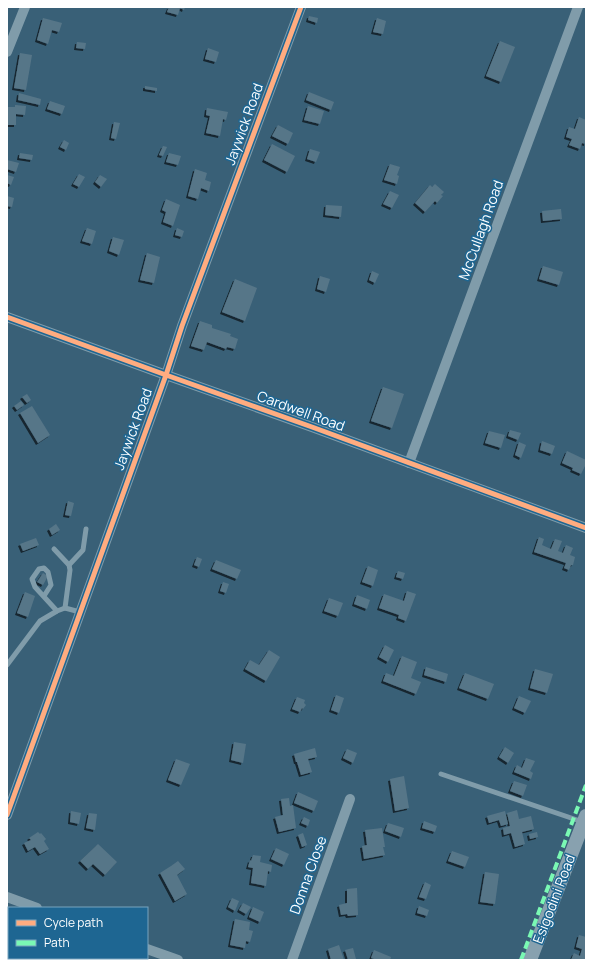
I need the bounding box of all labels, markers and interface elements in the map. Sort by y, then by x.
street label: Jaywick Road [220,80,267,167]
street label: McCullagh Road [454,177,507,282]
street label: Jaywick Road [109,385,156,472]
street label: Cardwell Road [255,386,348,435]
street label: Donna Close [285,833,330,917]
street label: Esigodini Road [528,851,579,946]
legend [8,907,148,959]
text: Cycle path [44,914,103,931]
text: Path [44,934,70,951]

